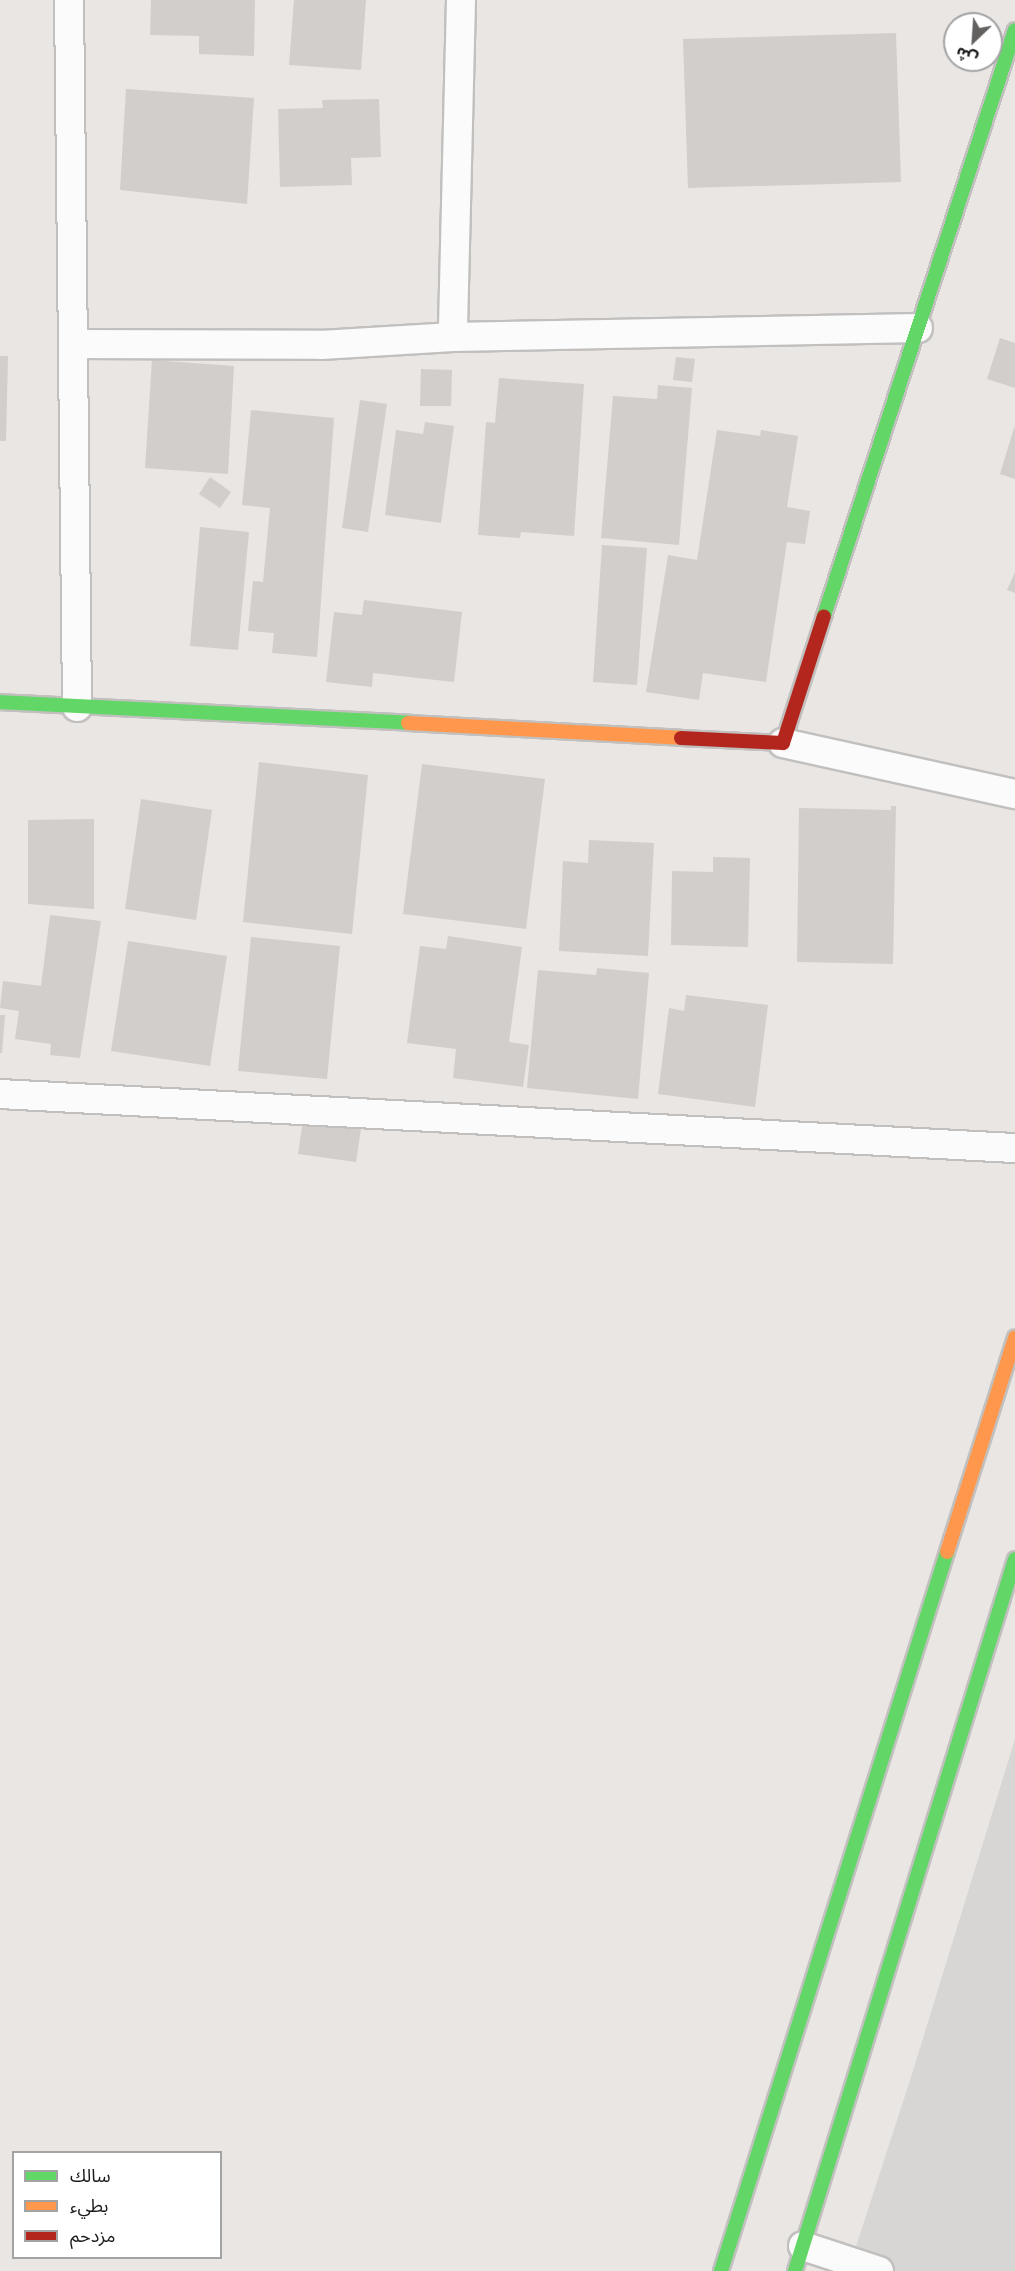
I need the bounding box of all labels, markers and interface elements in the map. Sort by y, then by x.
north arrow [943,12,1003,72]
text: ش [952,44,980,70]
legend [12,2151,222,2259]
text: سالك [70,2164,111,2186]
text: بطيء [70,2194,108,2216]
text: مزدحم [70,2224,115,2246]

